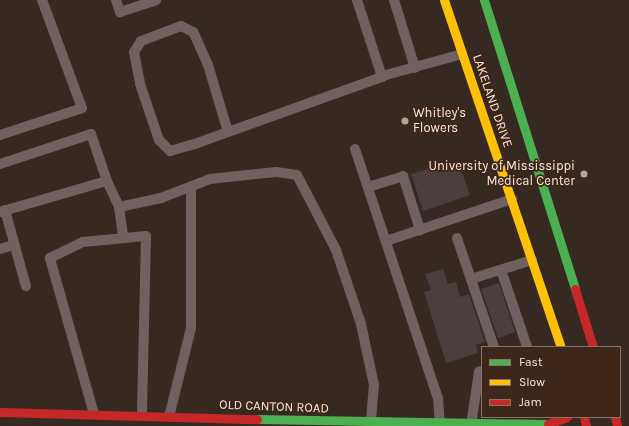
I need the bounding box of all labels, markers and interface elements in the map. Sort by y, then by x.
street label: LAKELAND DRIVE [469,52,515,150]
place label: Whitley's Flowers [413,106,466,137]
marker: Whitley's Flowers [400,116,410,126]
place label: University of Mississippi Medical Center [428,159,575,190]
marker: University of Mississippi Medical Center [578,168,590,180]
legend [481,346,621,418]
text: Fast [519,355,542,369]
text: Slow [519,375,545,389]
text: Jam [519,395,542,409]
street label: OLD CANTON ROAD [219,397,329,417]

